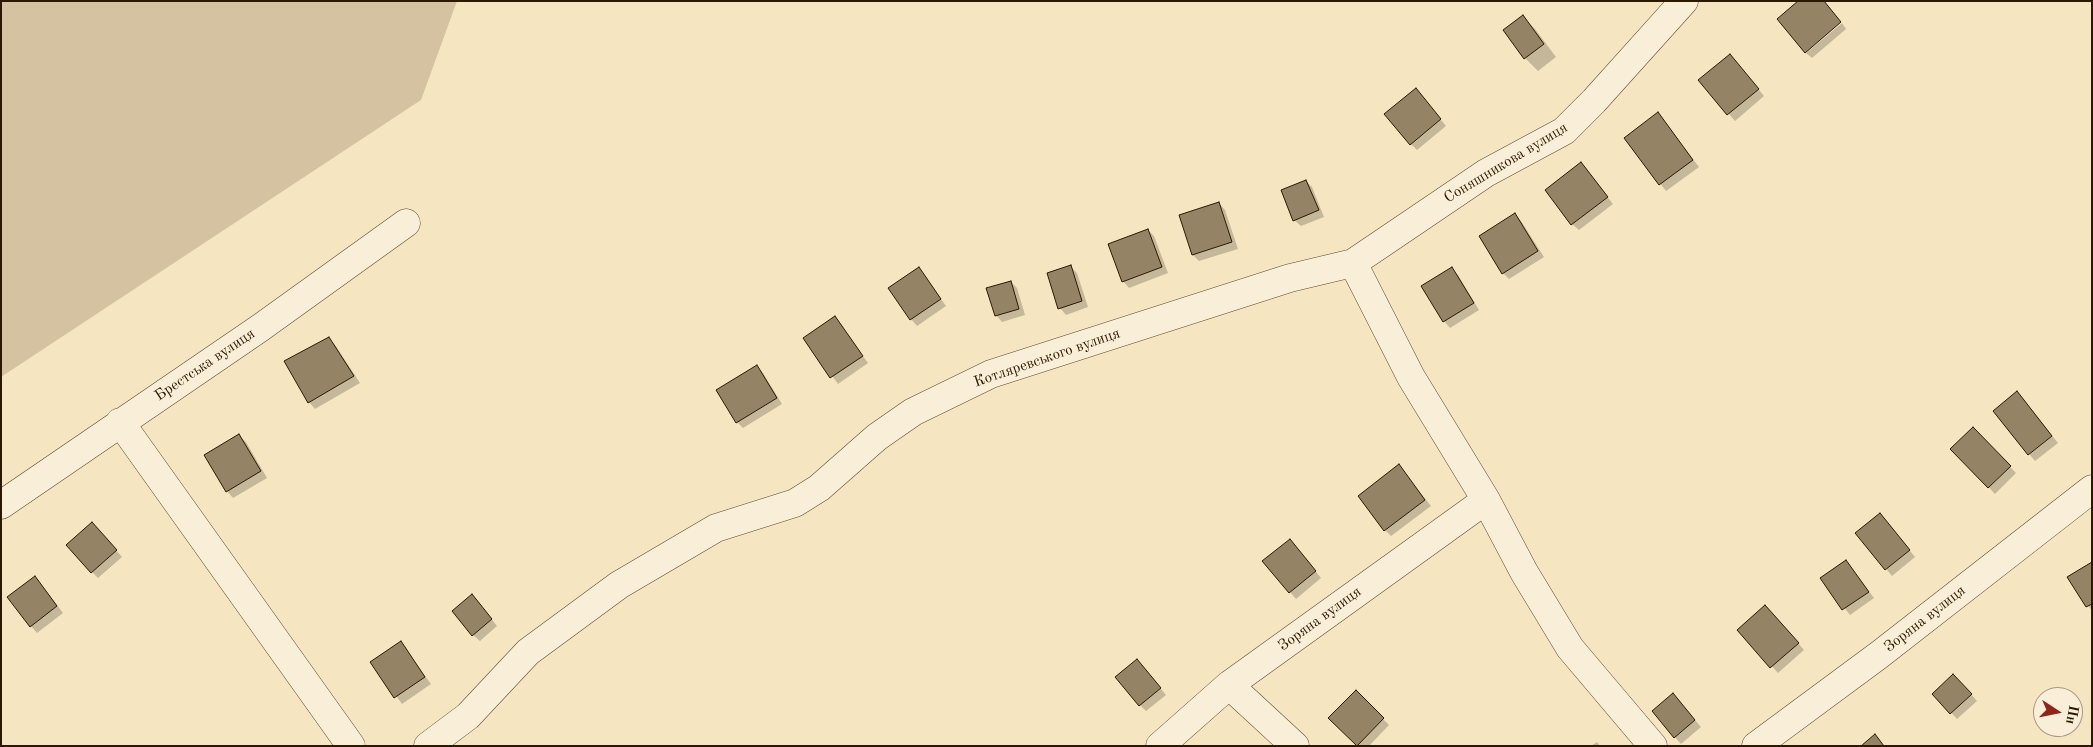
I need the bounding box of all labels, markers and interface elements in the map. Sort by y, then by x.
street label: Соняшникова вулиця [1441,119,1571,207]
street label: Брестська вулиця [152,325,258,405]
street label: Котляревського вулиця [971,325,1123,391]
street label: Зоряна вулиця [1881,582,1969,656]
street label: Зоряна вулиця [1275,583,1365,655]
north arrow [2033,687,2083,737]
text: Пн [2063,704,2080,725]

